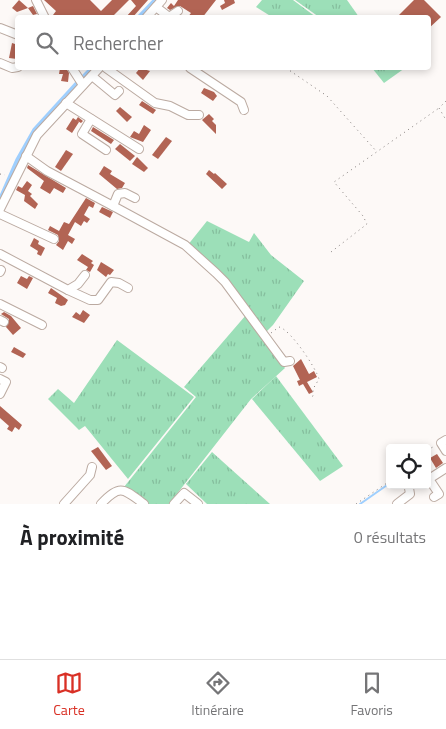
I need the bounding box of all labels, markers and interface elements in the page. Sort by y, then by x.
search box [15,15,431,70]
text: Rechercher [73,28,163,57]
icon: search [33,29,61,57]
map controls [386,444,431,489]
button: locate [386,444,431,489]
text: À proximité [20,521,124,553]
text: 0 résultats [354,525,426,549]
tab: Carte [53,669,85,720]
tab: Itinéraire [191,669,244,720]
tab: Favoris [350,669,393,720]

